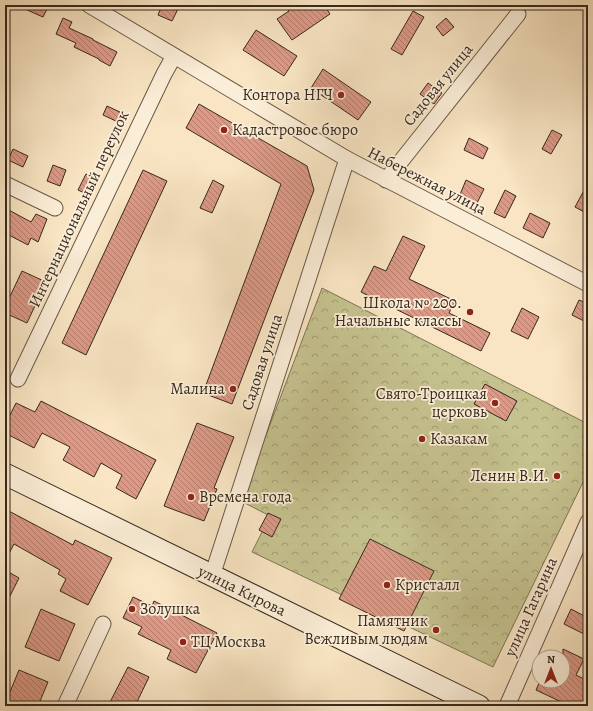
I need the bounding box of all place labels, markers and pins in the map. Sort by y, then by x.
place label: Контора НГЧ [242,84,333,106]
marker: Контора НГЧ [336,90,346,100]
place label: Кадастровое бюро [232,119,358,141]
marker: Кадастровое бюро [219,125,229,135]
place label: Школа № 200. Начальные классы [335,292,462,332]
marker: Школа № 200. Начальные классы [465,307,475,317]
place label: Малина [170,378,226,400]
place label: Свято-Троицкая церковь [376,383,487,423]
marker: Малина [228,384,238,394]
marker: Свято-Троицкая церковь [490,398,500,408]
place label: Казакам [430,428,488,450]
marker: Казакам [417,434,427,444]
place label: Ленин В.И. [470,465,549,487]
marker: Ленин В.И. [552,471,562,481]
place label: Времена года [199,486,293,508]
marker: Времена года [186,492,196,502]
place label: Кристалл [395,574,460,596]
marker: Кристалл [382,580,392,590]
place label: Золушка [140,598,201,620]
marker: Золушка [127,604,137,614]
place label: Памятник Вежливым людям [304,610,428,650]
marker: Памятник Вежливым людям [431,625,441,635]
place label: ТЦ Москва [191,631,266,653]
marker: ТЦ Москва [178,637,188,647]

